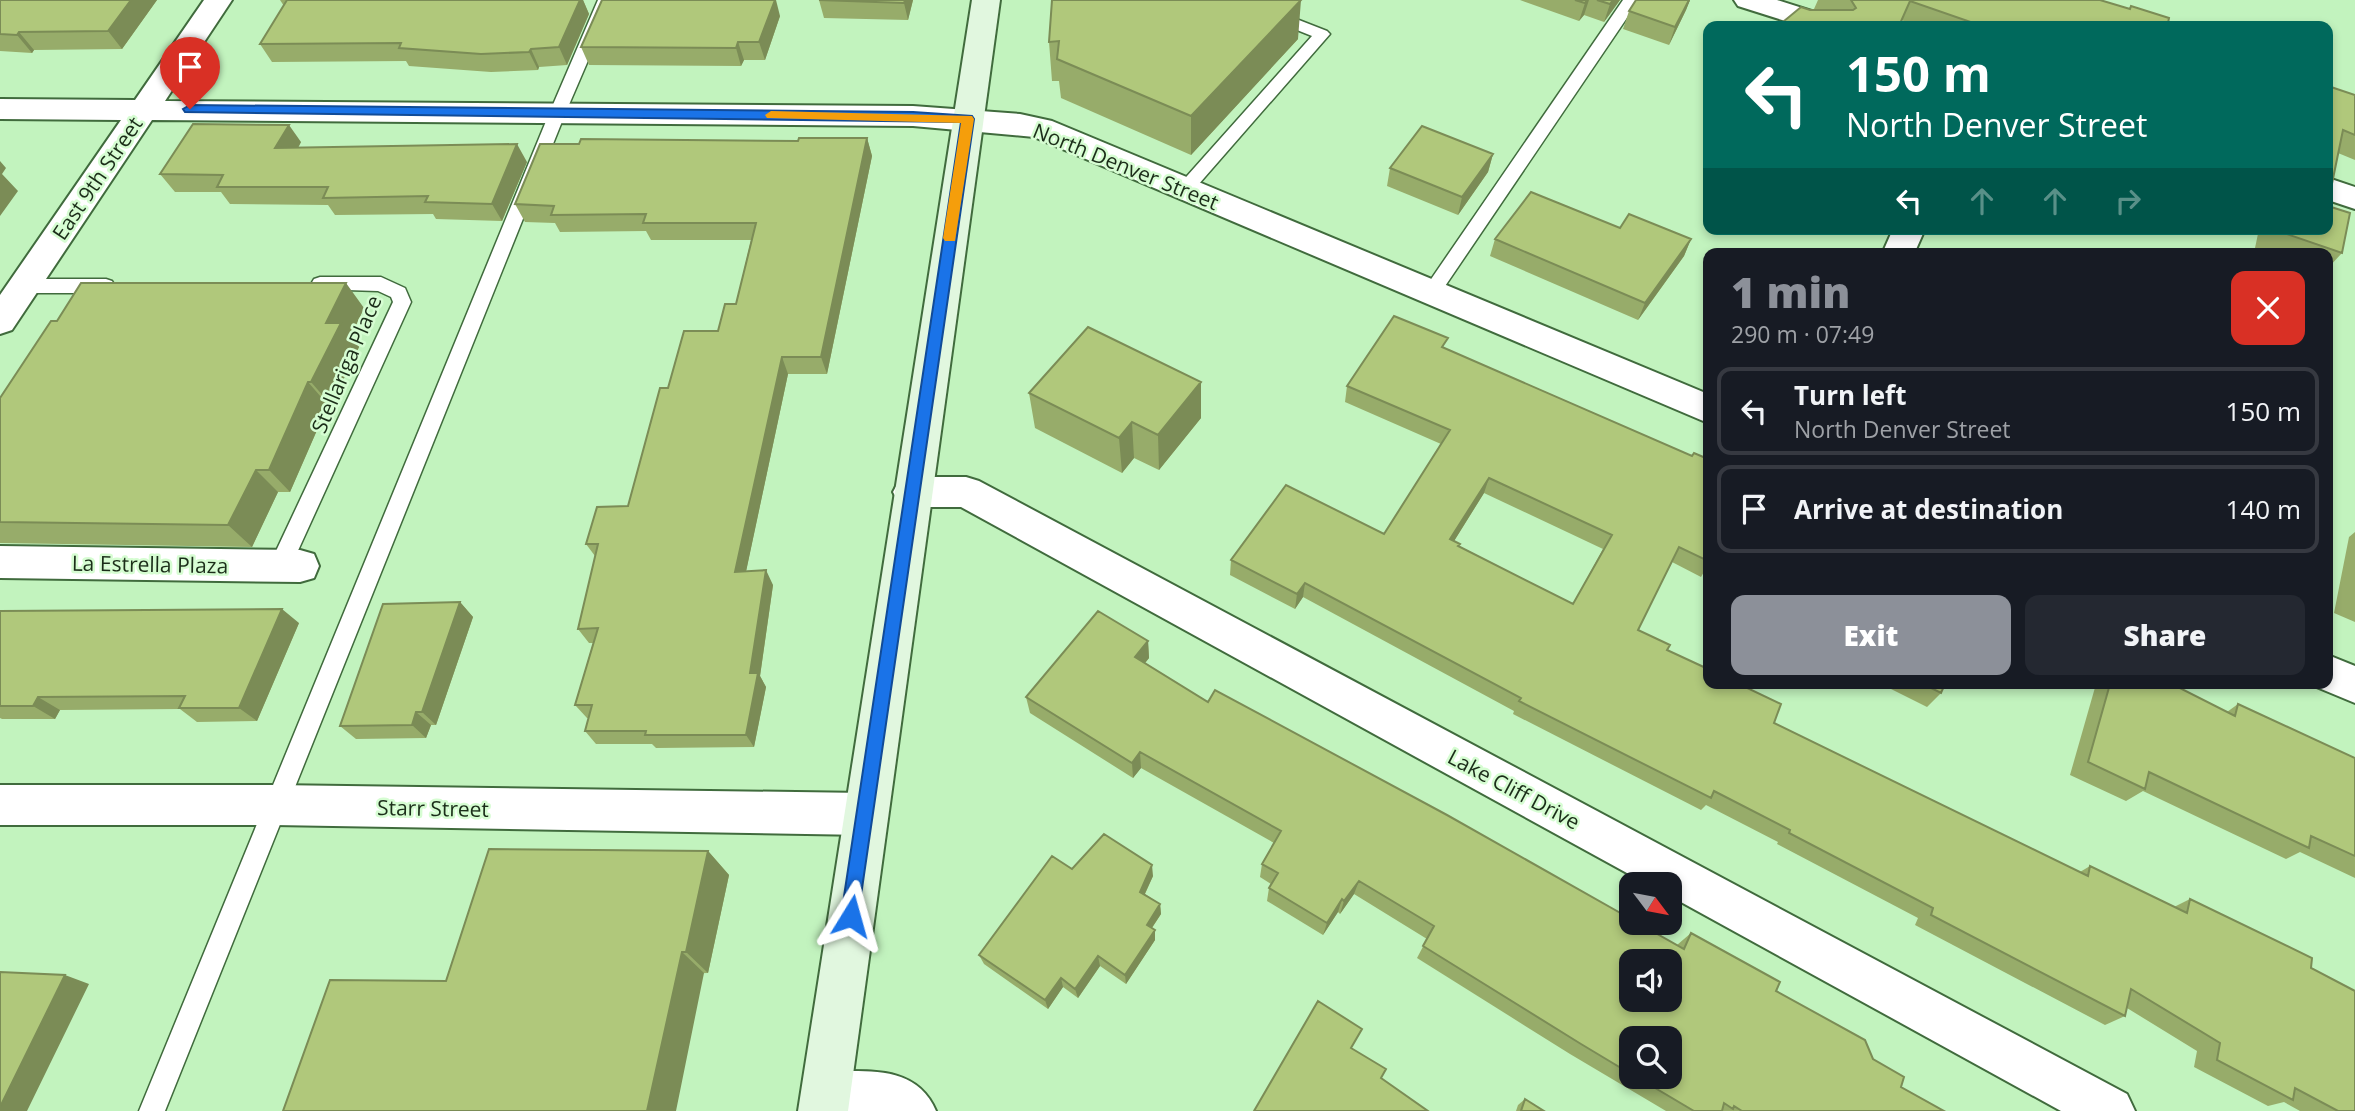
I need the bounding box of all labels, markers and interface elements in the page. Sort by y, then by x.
pin [160,37,220,109]
text: 150 m [1846,40,1991,106]
icon: arrive [171,48,209,86]
icon: left [1731,49,1822,140]
text: North Denver Street [1846,103,2147,146]
street label: East 9th Street [45,111,149,245]
street label: North Denver Street [1029,116,1223,216]
icon: left [1890,182,1928,220]
icon: ahead [1963,182,2001,220]
icon: ahead [2036,182,2074,220]
icon: right [2109,182,2147,220]
text: 1 min [1731,263,1850,320]
button: close [2231,271,2305,345]
street label: Stellariga Place [304,291,388,437]
text: 290 m · 07:49 [1731,318,1874,350]
text: Turn left [1794,377,1906,413]
icon: left [1735,392,1773,430]
text: 150 m [2226,393,2301,429]
text: North Denver Street [1794,413,2011,445]
icon: arrive [1735,490,1773,528]
text: Arrive at destination [1794,491,2063,527]
text: 140 m [2226,491,2301,527]
street label: La Estrella Plaza [72,549,228,579]
button: Exit [1731,595,2011,675]
button: Share [2025,595,2305,675]
street label: Lake Cliff Drive [1443,742,1585,836]
street label: Starr Street [377,793,489,823]
north arrow [1619,872,1682,934]
map controls [1619,872,1682,1089]
position arrow [814,879,888,953]
button: sound [1619,949,1682,1012]
button: search [1619,1026,1682,1089]

